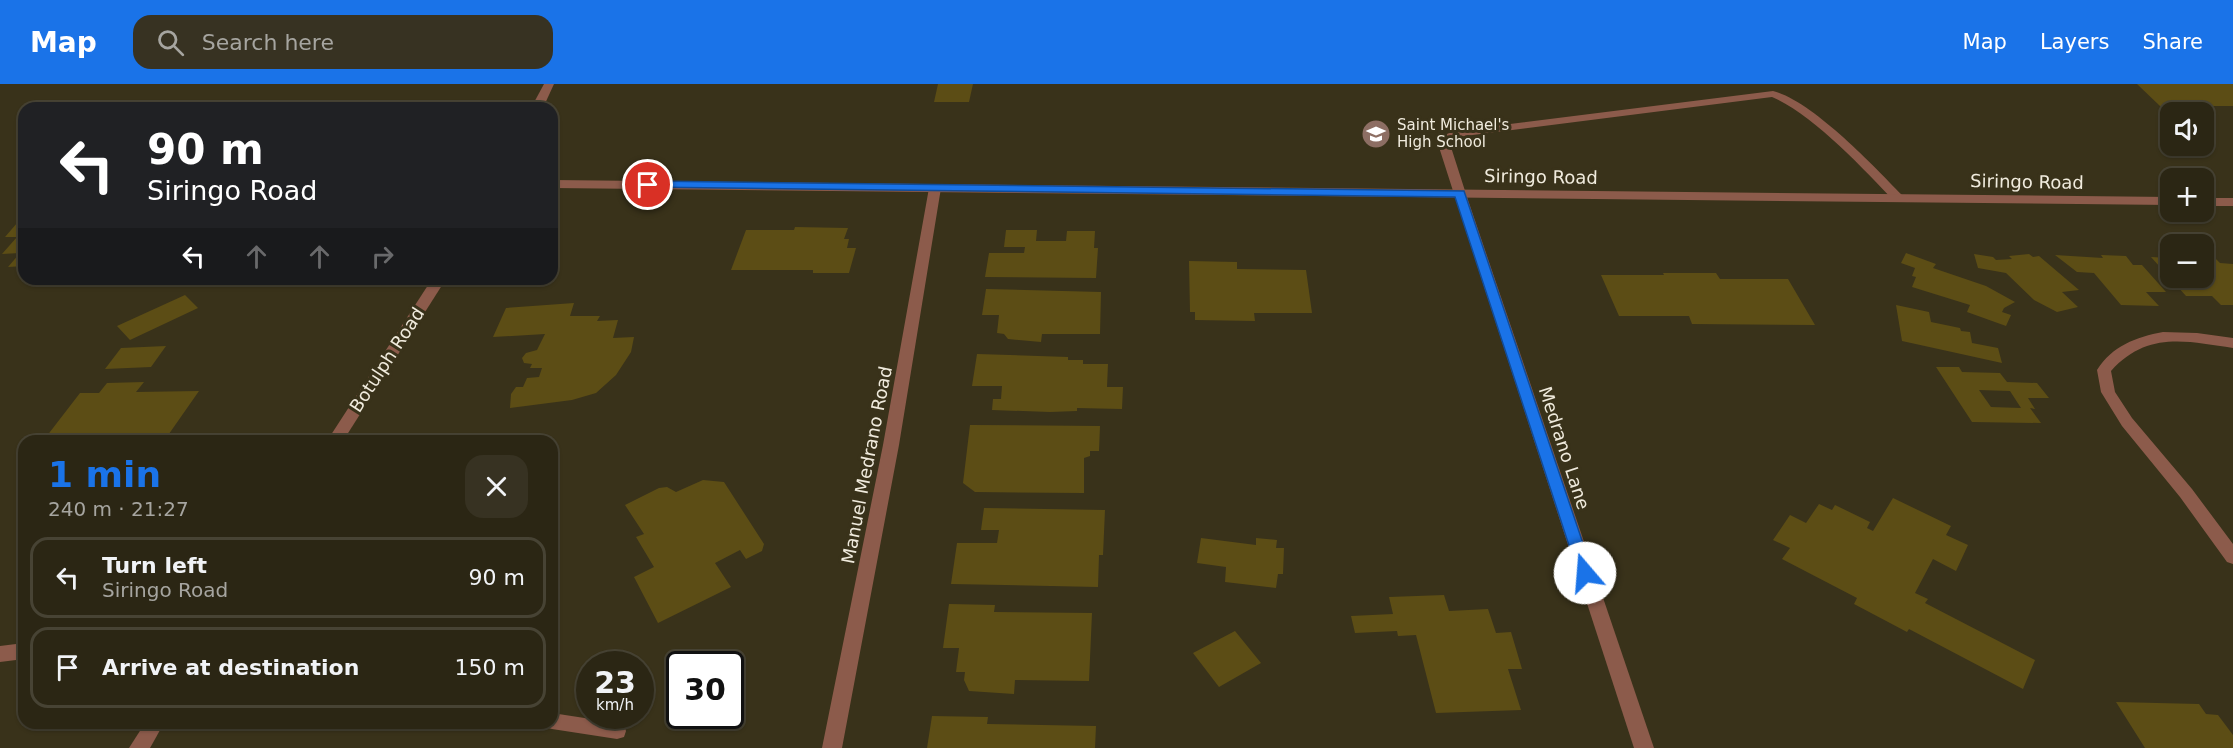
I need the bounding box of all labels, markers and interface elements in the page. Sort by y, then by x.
search box [133,15,553,69]
text: Map [30,26,97,59]
icon: search [154,26,187,59]
text: Search here [202,30,334,55]
text: Map [1963,30,2007,54]
text: Layers [2040,30,2109,54]
text: Share [2142,30,2203,54]
map controls [2160,102,2214,288]
button: sound [2160,102,2214,156]
place label: Saint Michael's High School [1397,116,1510,151]
school or university icon: Saint Michael's High School [1360,118,1392,150]
text: 90 m [147,125,264,174]
icon: left [48,126,126,204]
pin [622,159,673,210]
street label: Siringo Road [1484,165,1598,188]
icon: arrive [631,168,664,201]
button: + [2160,168,2214,222]
street label: Siringo Road [1970,170,2084,193]
text: Siringo Road [147,175,317,206]
button: − [2160,234,2214,288]
icon: left [177,240,210,273]
icon: ahead [240,240,273,273]
icon: ahead [303,240,336,273]
icon: right [366,240,399,273]
street label: Botulph Road [345,303,428,416]
street label: Manuel Medrano Road [837,364,896,566]
street label: Medrano Lane [1535,384,1594,512]
text: 1 min [48,454,161,495]
button: close [465,455,528,518]
text: 240 m · 21:27 [48,497,189,521]
position arrow [1553,541,1617,605]
text: Turn left [102,553,207,578]
icon: left [51,561,84,594]
text: 90 m [469,565,525,590]
text: Siringo Road [102,578,228,602]
icon: arrive [51,651,84,684]
speed limit sign: 30 [666,651,744,729]
text: Arrive at destination [102,655,359,680]
text: 150 m [455,655,525,680]
text: 23 [594,665,636,700]
text: km/h [596,696,634,714]

